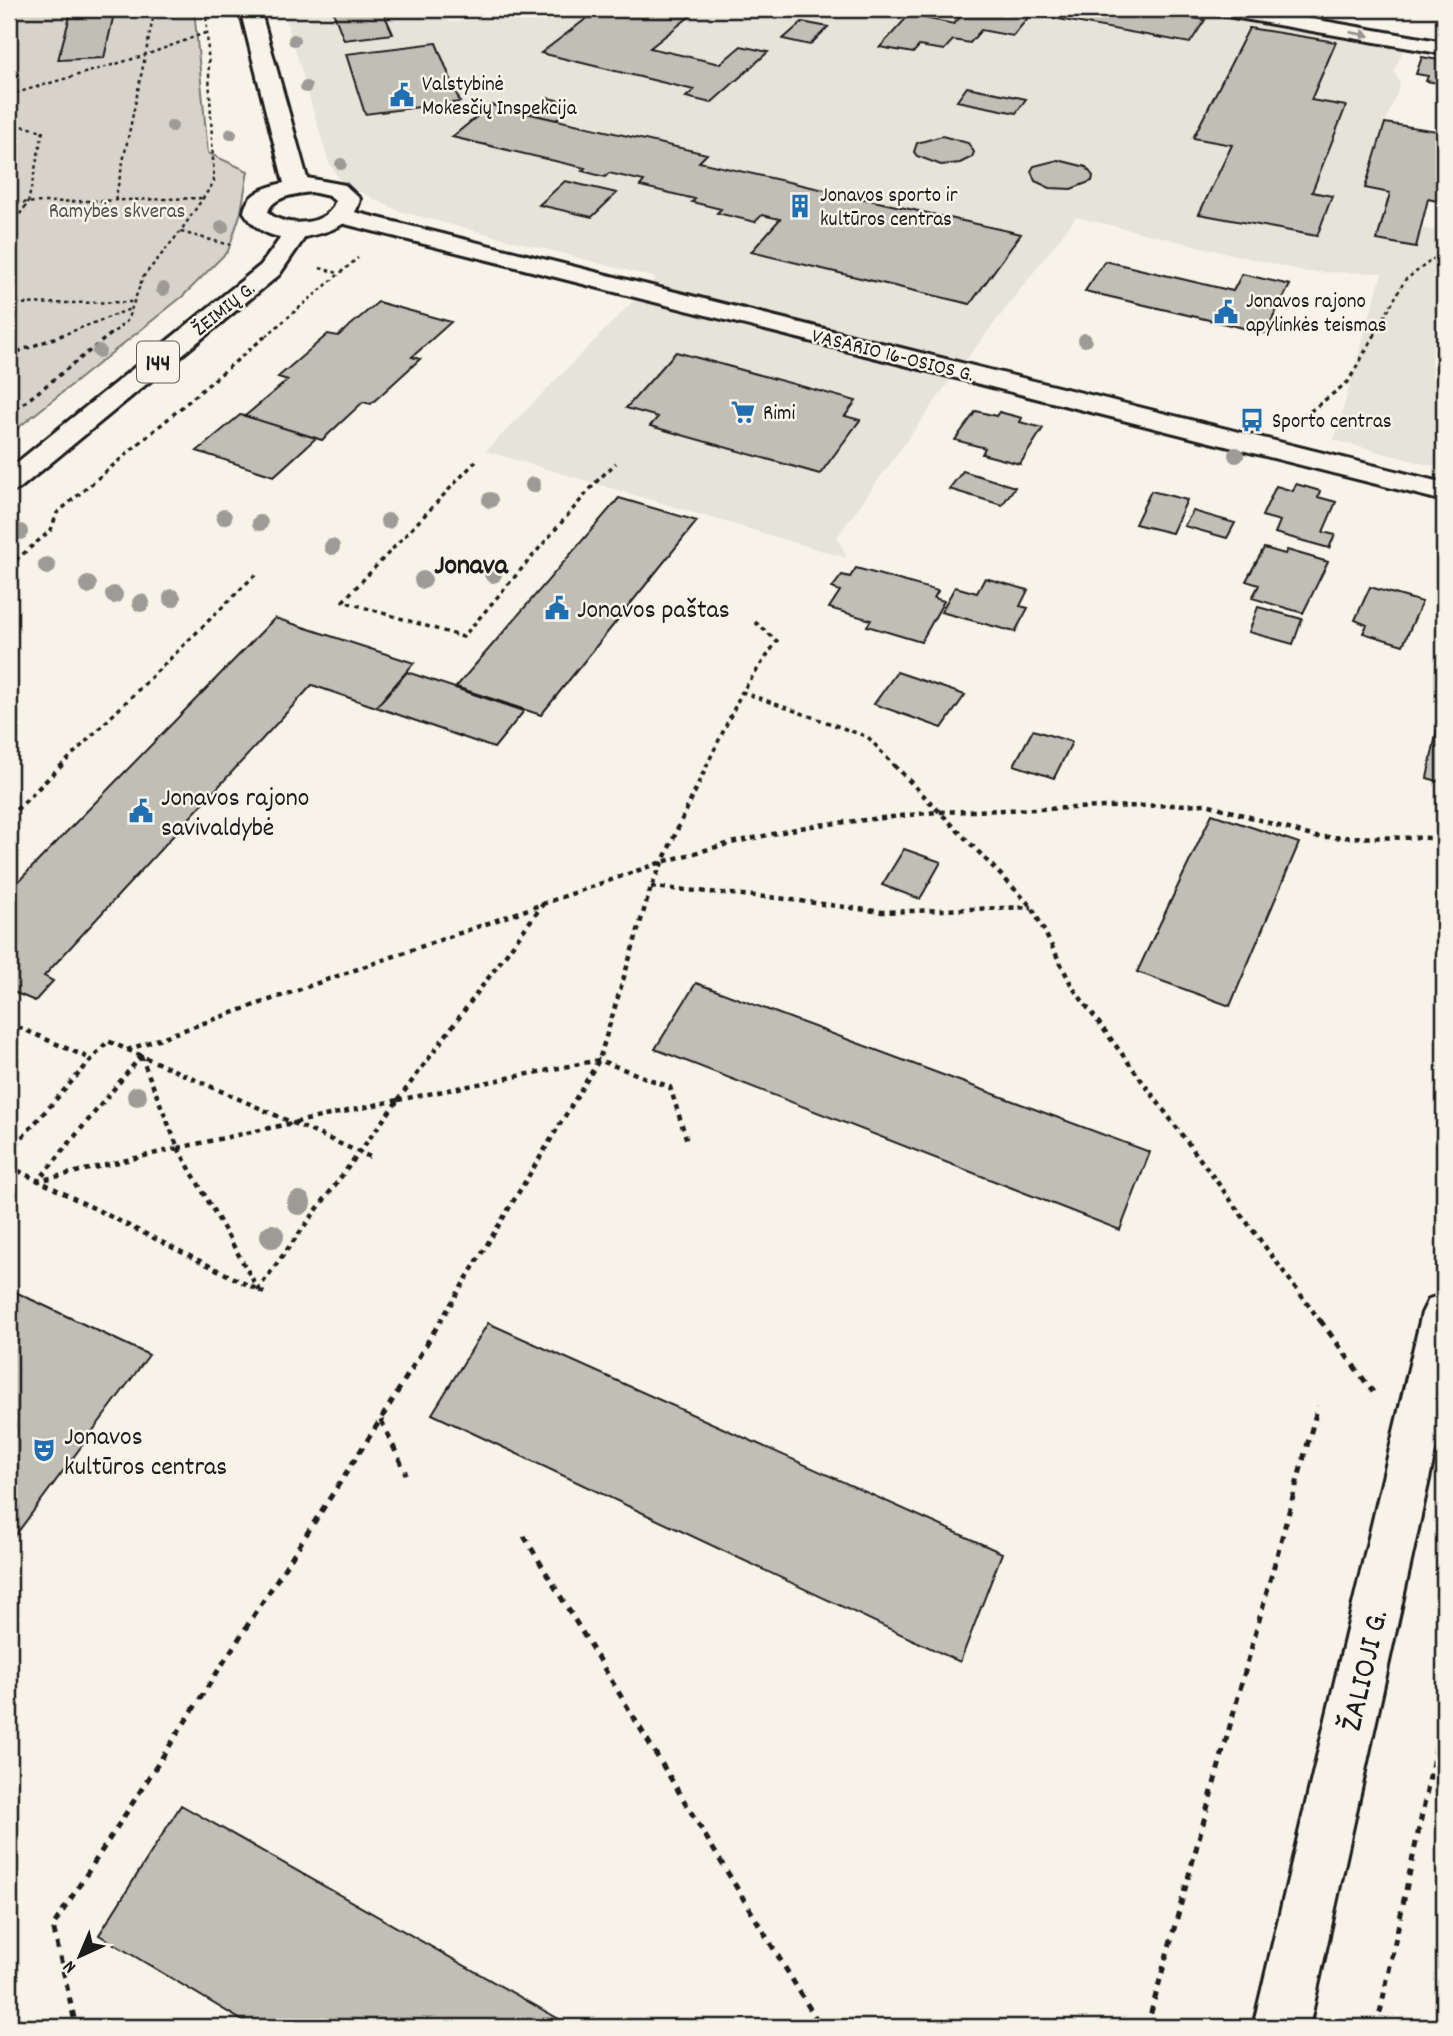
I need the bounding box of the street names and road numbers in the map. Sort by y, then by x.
street label: ŽEIMIŲ G. [187,276,263,345]
street label: VASARIO 16-OSIOS G. [808,322,976,392]
road number: 144 [137,342,179,382]
street label: ŽALIOJI G. [1331,1606,1403,1736]

